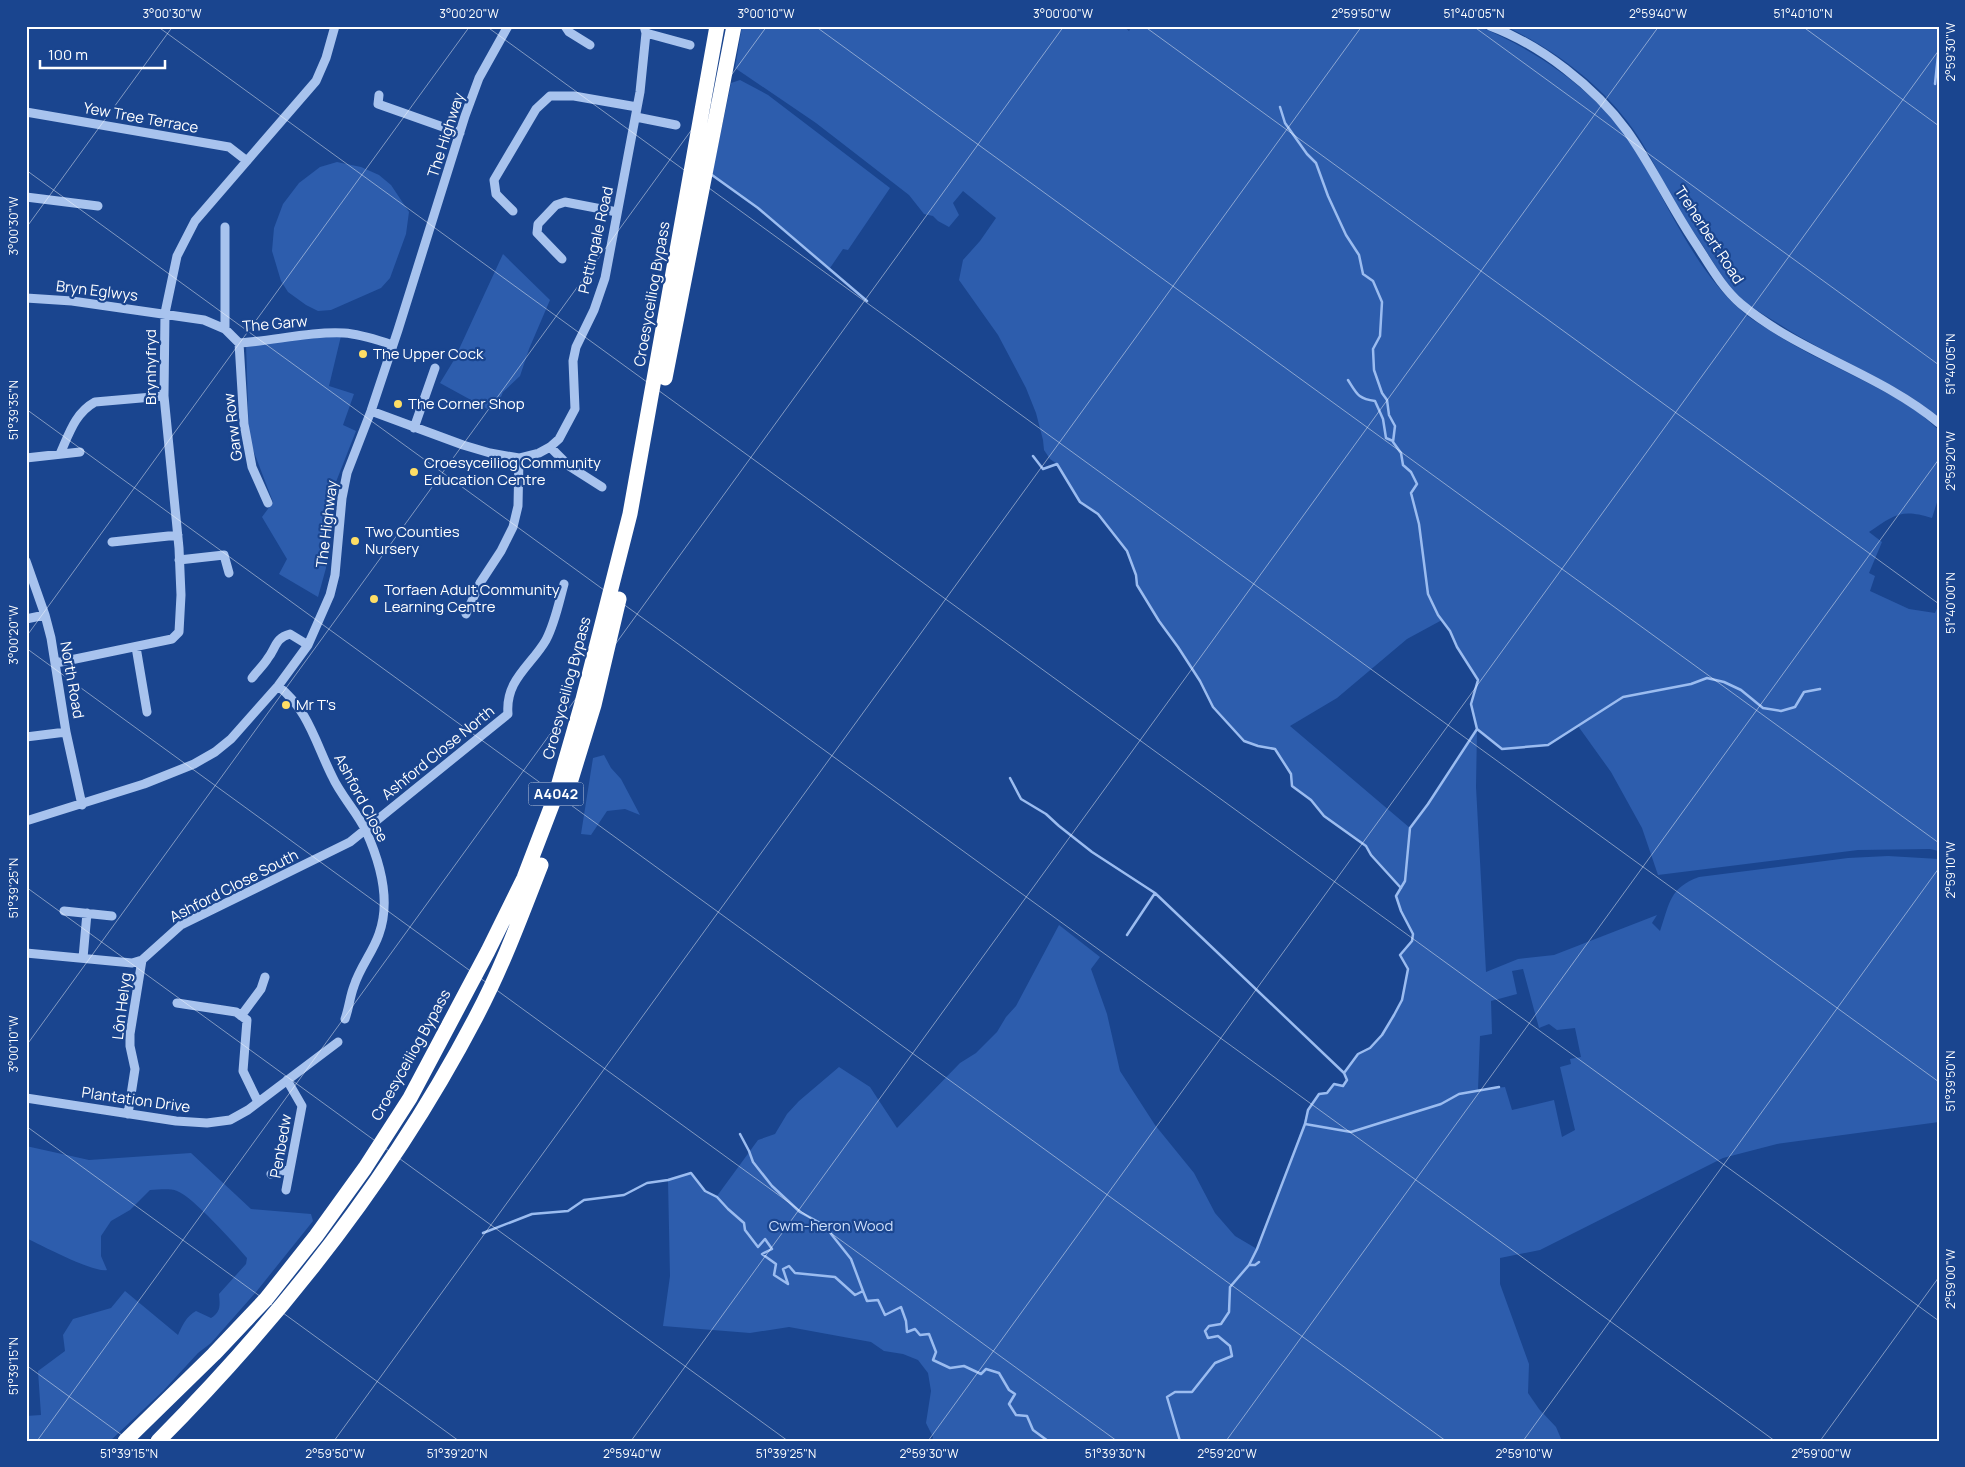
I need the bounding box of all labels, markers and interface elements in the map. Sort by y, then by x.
text: 3°00'30"W [142,5,202,22]
text: 3°00'20"W [439,5,499,22]
text: 3°00'10"W [737,5,795,22]
text: 3°00'00"W [1033,5,1094,22]
text: 2°59'50"W [1331,5,1391,22]
text: 51°40'05"N [1443,5,1505,22]
text: 2°59'40"W [1629,5,1688,22]
text: 51°40'10"N [1774,5,1832,22]
text: 2°59'30"W [1942,22,1959,82]
scale bar [40,38,165,70]
text: 100 m [48,44,88,65]
street label: The Highway [422,90,469,180]
street label: Yew Tree Terrace [82,97,200,138]
street label: Treherbert Road [1670,182,1749,288]
street label: Pettingale Road [573,184,618,296]
text: 3°00'30"W [5,196,22,256]
street label: Croesyceiliog Bypass [628,220,675,368]
street label: Bryn Eglwys [55,275,139,306]
street label: The Garw [241,310,309,337]
street label: Brynhyfryd [140,329,161,405]
text: 51°40'05"N [1942,333,1959,395]
place label: The Upper Cock [373,343,484,364]
marker: The Upper Cock [357,348,369,360]
text: 51°39'35"N [5,380,22,440]
street label: Garw Row [218,391,247,462]
place label: The Corner Shop [408,393,525,414]
marker: The Corner Shop [392,398,404,410]
text: 2°59'20"W [1942,431,1959,491]
place label: Croesyceiliog Community Education Centre [424,452,601,490]
marker: Croesyceiliog Community Education Centre [408,466,420,478]
street label: The Highway [311,479,342,569]
place label: Two Counties Nursery [365,521,460,559]
marker: Two Counties Nursery [349,535,361,547]
text: 51°40'00"N [1942,572,1959,634]
place label: Torfaen Adult Community Learning Centre [384,579,560,617]
marker: Torfaen Adult Community Learning Centre [368,593,380,605]
text: 3°00'20"W [5,605,22,665]
street label: Croesyceiliog Bypass [537,614,596,762]
street label: North Road [55,640,90,720]
place label: Mr T's [296,694,336,715]
marker: Mr T's [280,699,292,711]
street label: Ashford Close North [377,701,499,805]
street label: Ashford Close [329,750,394,846]
road number: A4042 [528,782,584,806]
text: 2°59'10"W [1942,841,1959,899]
street label: Ashford Close South [166,844,302,927]
text: 51°39'25"N [5,858,22,918]
street label: Lôn Helyg [107,971,136,1041]
street label: Croesyceiliog Bypass [366,985,455,1124]
text: 3°00'10"W [5,1015,22,1073]
text: 51°39'50"N [1942,1051,1959,1111]
street label: Plantation Drive [80,1081,192,1118]
street label: Penbedw [265,1112,297,1180]
park label: Cwm-heron Wood [769,1215,893,1236]
text: 2°59'00"W [1942,1248,1959,1309]
text: 51°39'15"N [5,1337,22,1395]
text: 51°39'15"N [100,1445,158,1462]
text: 2°59'50"W [305,1445,365,1462]
text: 51°39'20"N [427,1445,487,1462]
text: 2°59'40"W [603,1445,662,1462]
text: 51°39'25"N [756,1445,816,1462]
text: 2°59'30"W [899,1445,959,1462]
text: 51°39'30"N [1085,1445,1145,1462]
text: 2°59'20"W [1197,1445,1257,1462]
text: 2°59'10"W [1495,1445,1553,1462]
text: 2°59'00"W [1791,1445,1852,1462]

